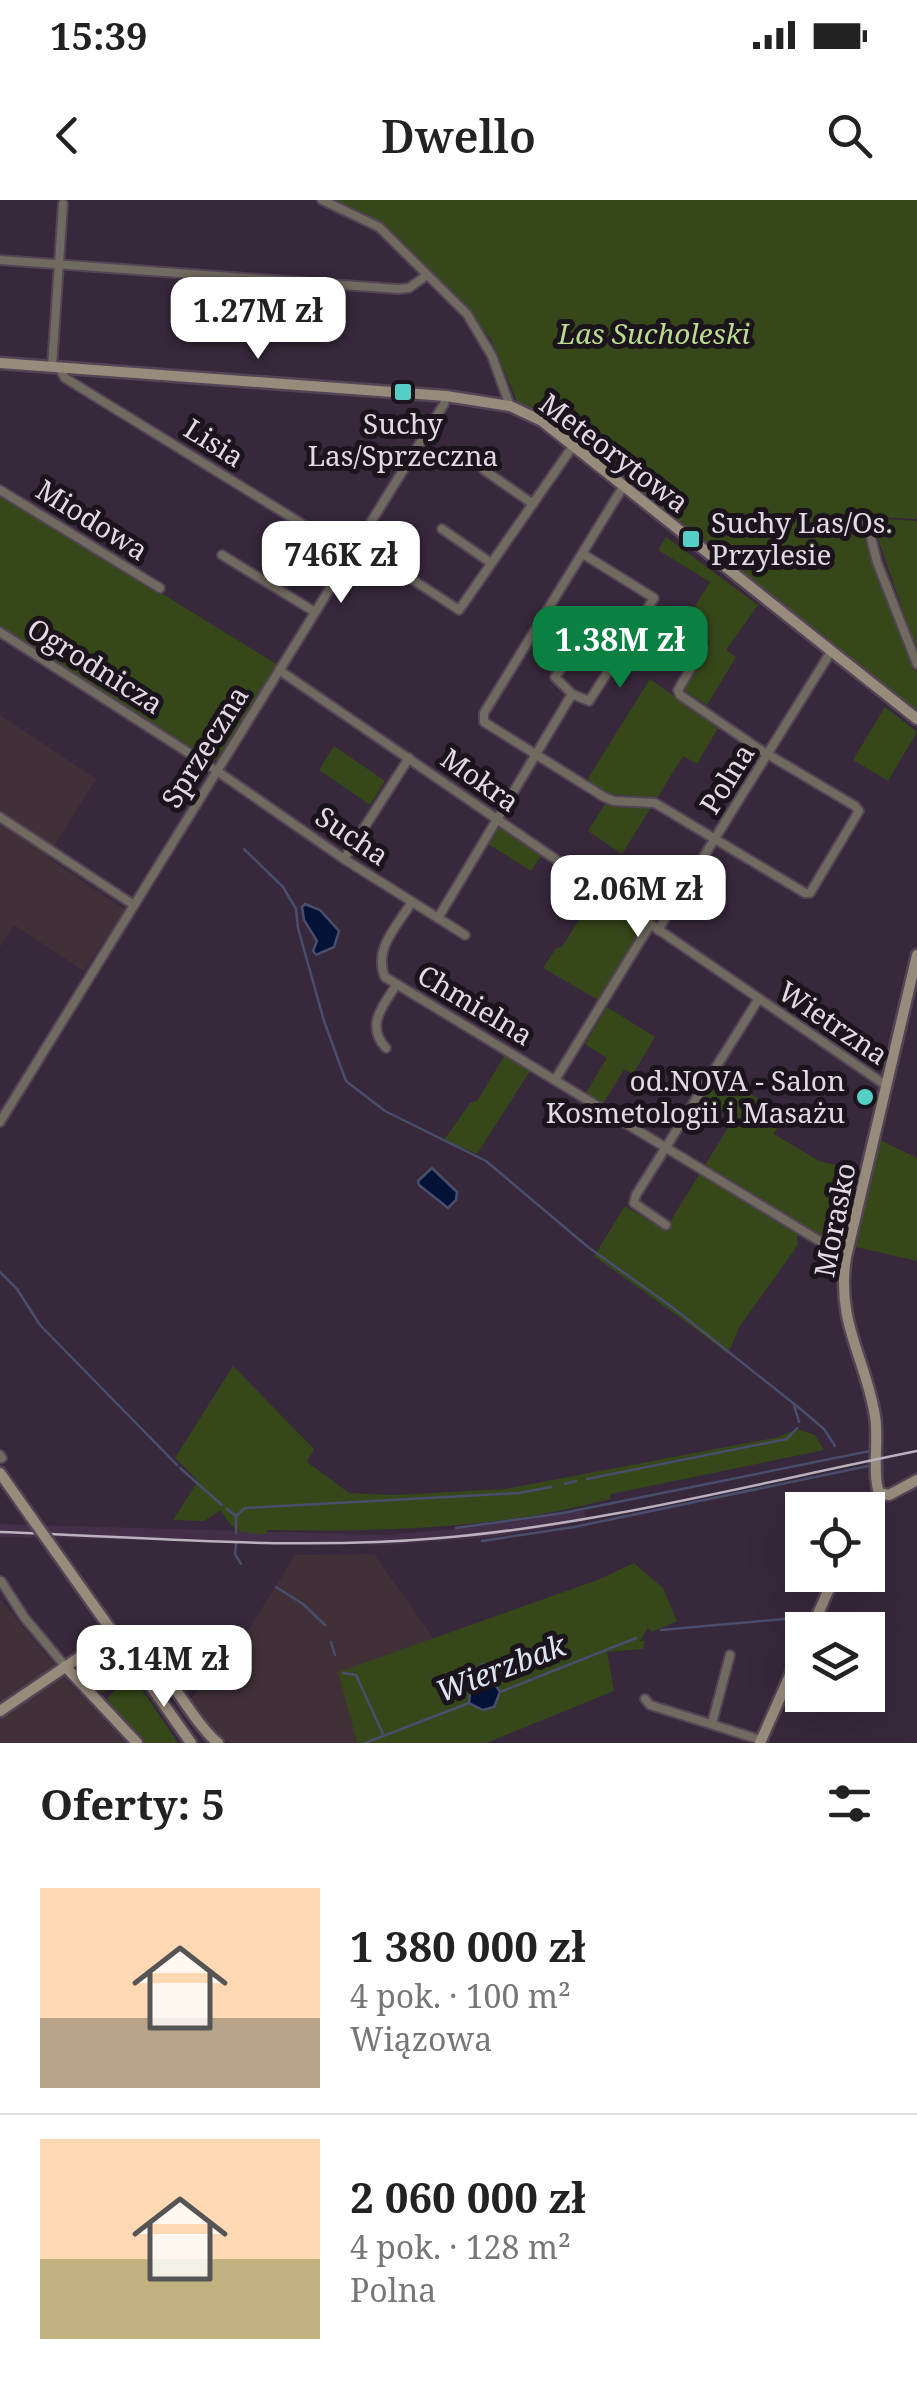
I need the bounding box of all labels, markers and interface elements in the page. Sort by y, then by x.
text: 15:39 [50,9,147,61]
text: Dwello [381,105,536,166]
icon: back [40,108,95,163]
icon: search [822,108,877,163]
pin: 1.27M zł [155,277,361,362]
text: 1.27M zł [193,288,323,331]
park label: Las Sucholeski [557,314,751,352]
marker: Suchy Las/Sprzeczna [392,381,414,403]
street label: Meteorytowa [532,384,697,521]
place label: Suchy Las/Sprzeczna [308,404,498,474]
street label: Lisia [177,409,252,475]
street label: Miodowa [30,470,155,568]
place label: Suchy Las/Os. Przylesie [711,503,892,573]
pin: 746K zł [249,521,433,606]
marker: Suchy Las/Os. Przylesie [680,528,702,550]
text: 746K zł [284,532,398,575]
pin: 1.38M zł [517,606,723,691]
street label: Ogrodnicza [20,608,171,722]
text: 1.38M zł [555,617,685,660]
street label: Sprzeczna [152,678,257,815]
street label: Polna [690,736,762,821]
street label: Mokra [434,739,527,820]
street label: Sucha [309,797,396,873]
pin: 2.06M zł [535,855,741,940]
text: 2.06M zł [573,866,703,909]
street label: Chmielna [411,955,540,1053]
street label: Wietrzna [771,972,896,1073]
place label: od.NOVA - Salon Kosmetologii i Masażu [546,1061,845,1131]
marker: od.NOVA - Salon Kosmetologii i Masażu [854,1086,876,1108]
street label: Morasko [804,1160,864,1280]
map controls [785,1492,885,1712]
button: locate [785,1492,885,1592]
button: layers [785,1612,885,1712]
water label: Wierzbak [430,1624,572,1711]
pin: 3.14M zł [61,1625,267,1710]
text: 3.14M zł [99,1636,229,1679]
text: Oferty: 5 [40,1775,225,1832]
icon: filters [822,1776,877,1831]
text: 1 380 000 zł [350,1917,586,1974]
icon: home [120,1928,240,2048]
text: 4 pok. · 100 m² [350,1974,571,2017]
text: Wiązowa [350,2017,492,2060]
text: 2 060 000 zł [350,2168,586,2225]
icon: home [120,2179,240,2299]
text: 4 pok. · 128 m² [350,2225,571,2268]
text: Polna [350,2268,436,2311]

